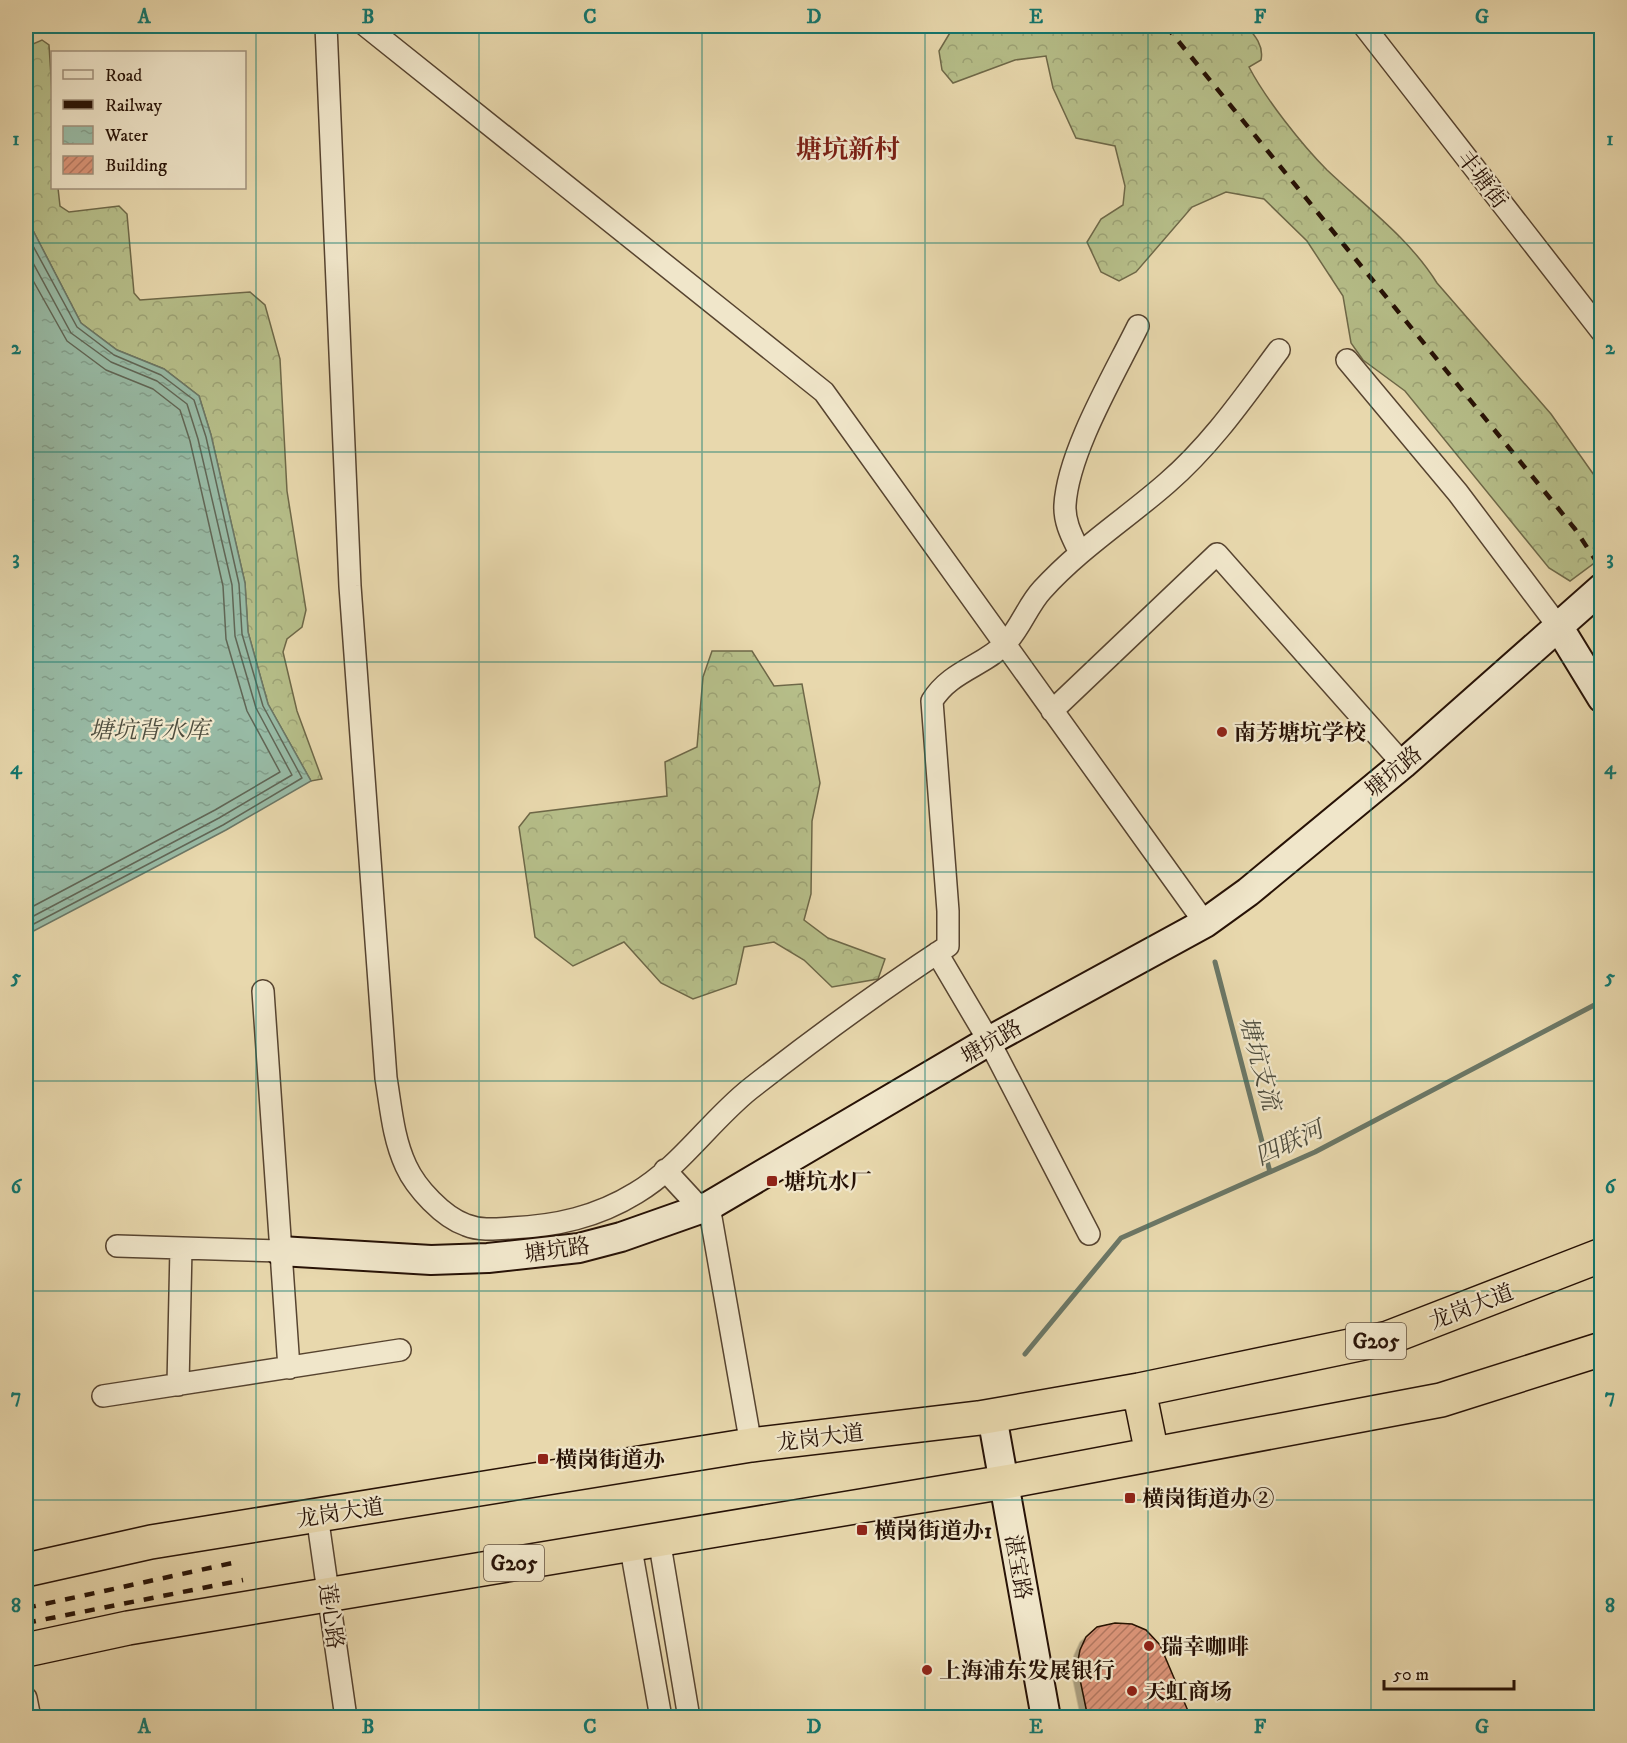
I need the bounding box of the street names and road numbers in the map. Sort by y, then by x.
street label: 丰塘街 [1451,146,1513,214]
street label: 塘坑路 [1360,741,1428,804]
street label: 塘坑路 [956,1014,1027,1070]
street label: 塘坑路 [523,1233,592,1268]
street label: 龙岗大道 [1426,1279,1517,1336]
road number: G205 [1346,1323,1406,1359]
street label: 龙岗大道 [775,1420,866,1457]
street label: 龙岗大道 [295,1493,386,1534]
street label: 湛宝路 [998,1532,1037,1602]
road number: G205 [484,1545,544,1581]
street label: 莲心路 [313,1582,348,1651]

